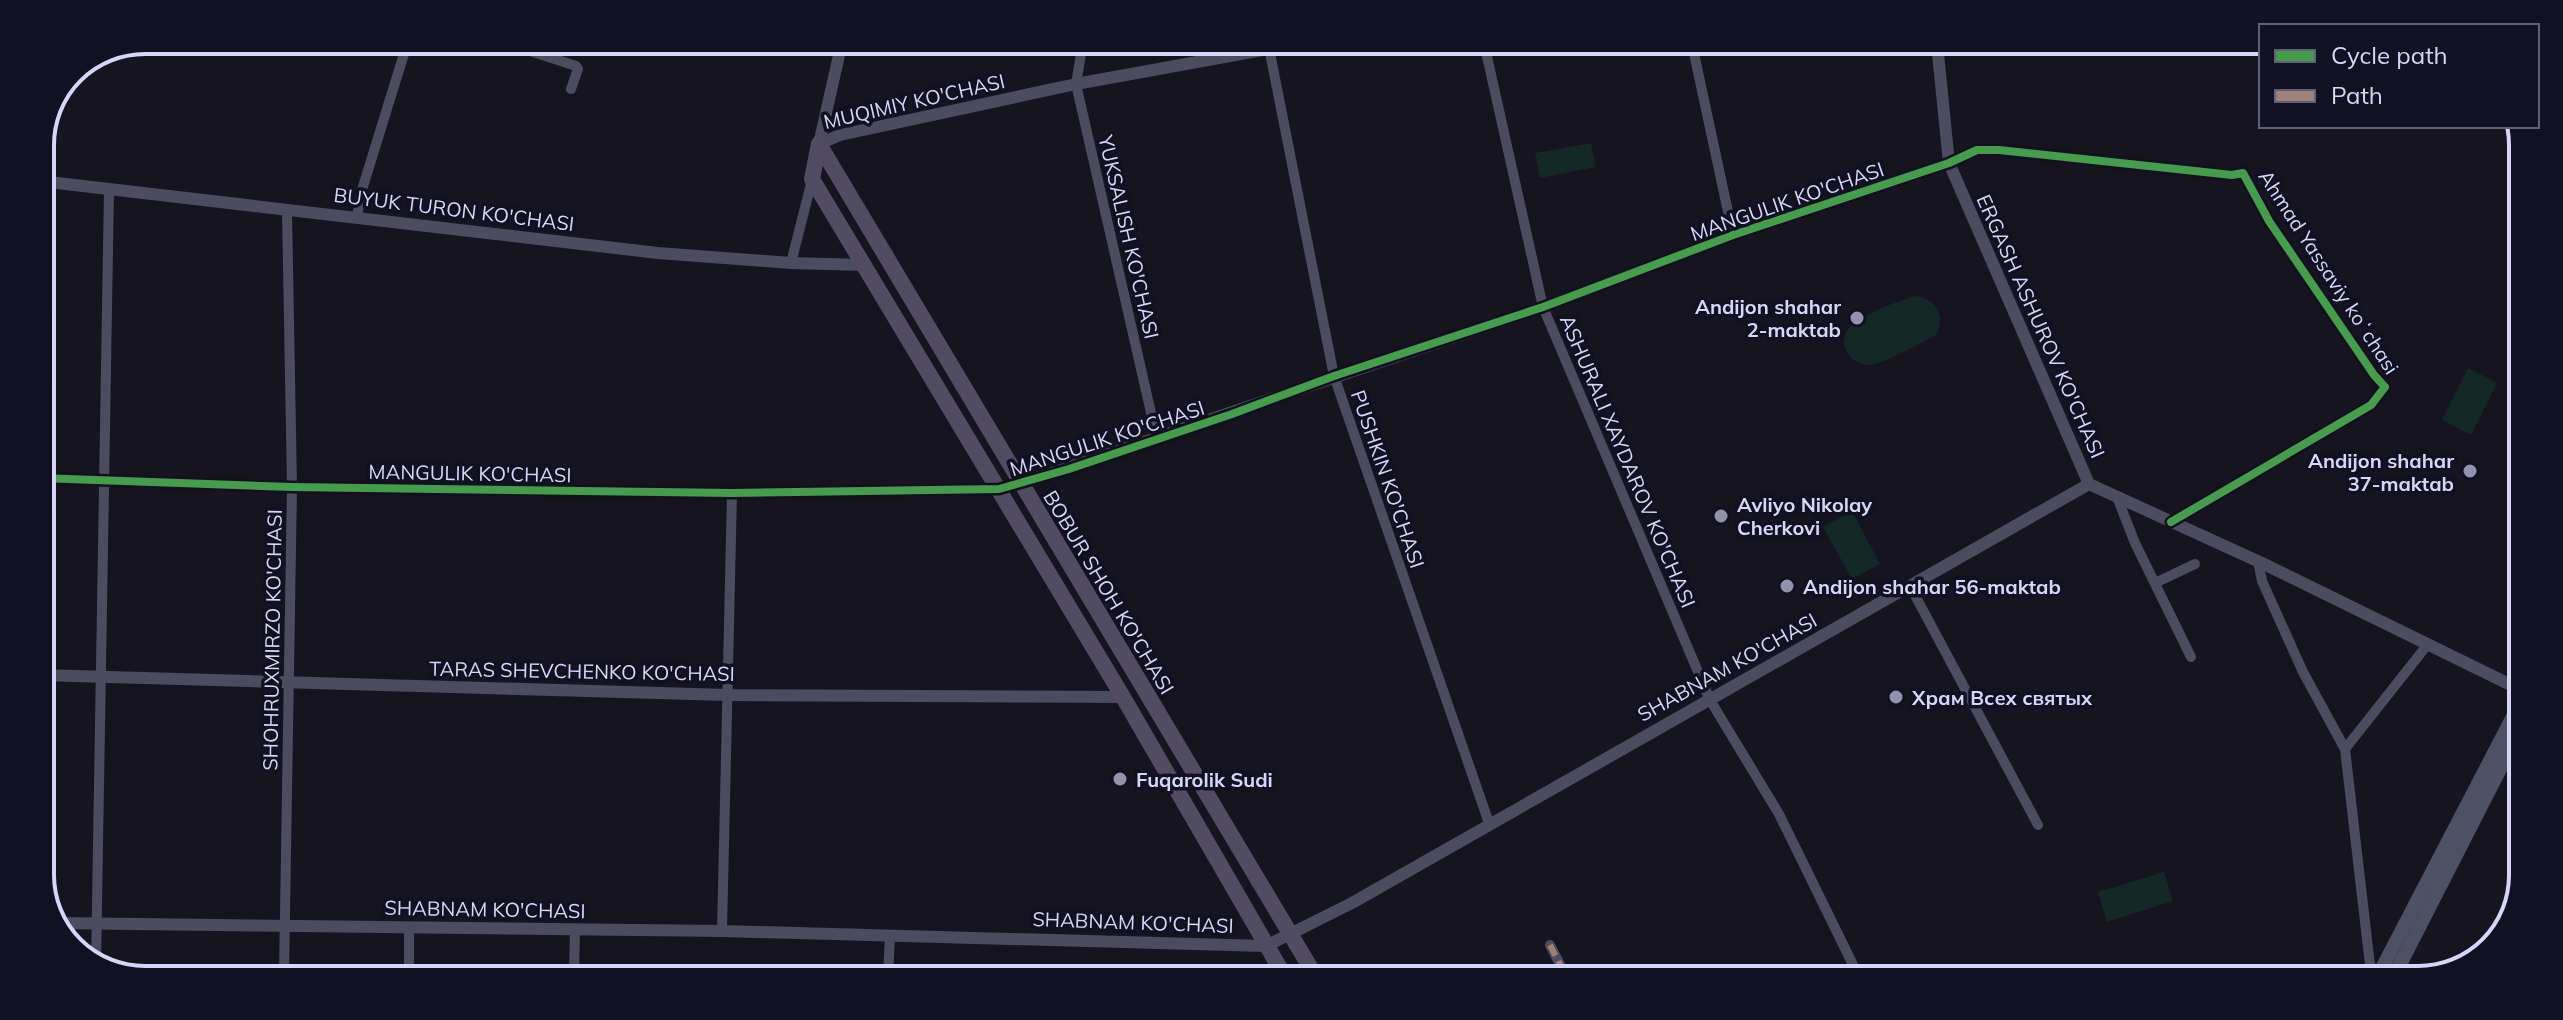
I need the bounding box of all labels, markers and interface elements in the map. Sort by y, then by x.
legend [2259,24,2539,128]
text: Cycle path [2331,40,2448,70]
street label: MUQIMIY KO'CHASI [821,68,1007,134]
text: Path [2331,80,2383,110]
street label: YUKSALISH KO'CHASI [1093,132,1165,341]
street label: MANGULIK KO'CHASI [1687,156,1887,246]
street label: Ahmad Yassaviy koʻchasi [2254,165,2404,379]
street label: BUYUK TURON KO'CHASI [332,182,576,236]
street label: ERGASH ASHUROV KO'CHASI [1971,190,2111,462]
place label: Andijon shahar 2-maktab [1695,294,1841,342]
marker: Andijon shahar 2-maktab [1848,309,1866,327]
street label: ASHURALI XAYDAROV KO'CHASI [1555,311,1701,611]
street label: PUSHKIN KO'CHASI [1346,387,1430,571]
street label: MANGULIK KO'CHASI [1007,395,1207,481]
place label: Andijon shahar 37-maktab [2308,448,2454,496]
street label: MANGULIK KO'CHASI [368,459,572,487]
marker: Andijon shahar 37-maktab [2461,462,2479,480]
street label: BOBUR SHOH KO'CHASI [1038,486,1180,698]
place label: Avliyo Nikolay Cherkovi [1737,492,1872,540]
marker: Avliyo Nikolay Cherkovi [1712,507,1730,525]
street label: SHOHRUXMIRZO KO'CHASI [257,509,287,771]
place label: Andijon shahar 56-maktab [1803,574,2061,599]
marker: Andijon shahar 56-maktab [1778,577,1796,595]
street label: SHABNAM KO'CHASI [1633,607,1821,727]
street label: TARAS SHEVCHENKO KO'CHASI [429,656,735,686]
place label: Храм Всех святых [1911,685,2093,710]
marker: Храм Всех святых [1887,688,1905,706]
place label: Fuqarolik Sudi [1136,767,1273,792]
marker: Fuqarolik Sudi [1111,770,1129,788]
street label: SHABNAM KO'CHASI [384,895,586,923]
street label: SHABNAM KO'CHASI [1032,906,1234,938]

